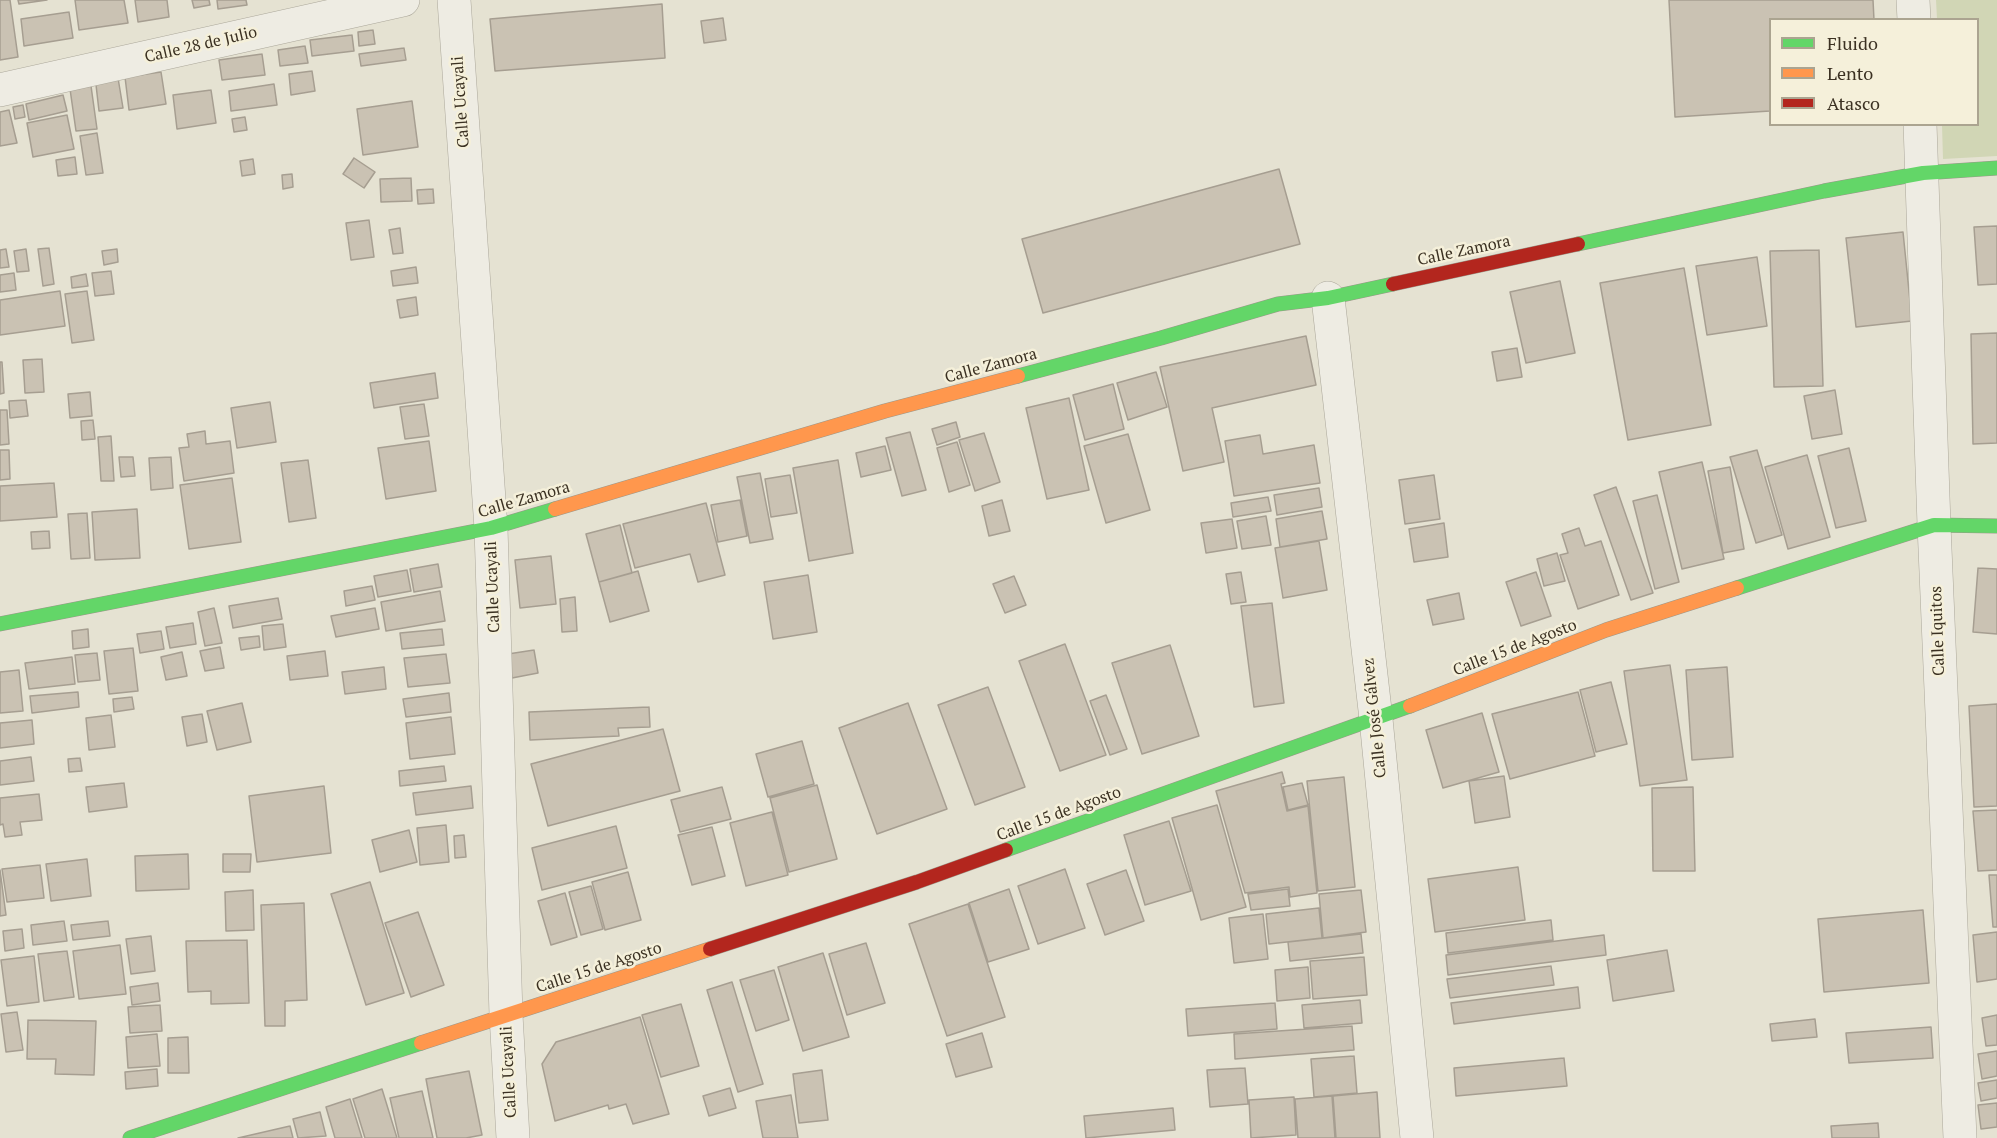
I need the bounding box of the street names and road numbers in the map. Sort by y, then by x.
street label: Calle 28 de Julio [143,23,259,67]
street label: Calle Ucayali [448,55,474,149]
street label: Calle Zamora [1416,232,1512,270]
street label: Calle Zamora [943,344,1039,388]
street label: Calle Zamora [476,478,572,522]
street label: Calle Ucayali [482,541,504,633]
street label: Calle Iquitos [1927,586,1949,676]
street label: Calle 15 de Agosto [1450,616,1580,680]
street label: Calle José Gálvez [1359,657,1391,779]
street label: Calle 15 de Agosto [994,783,1124,845]
street label: Calle 15 de Agosto [534,939,664,997]
street label: Calle Ucayali [497,1026,521,1118]

